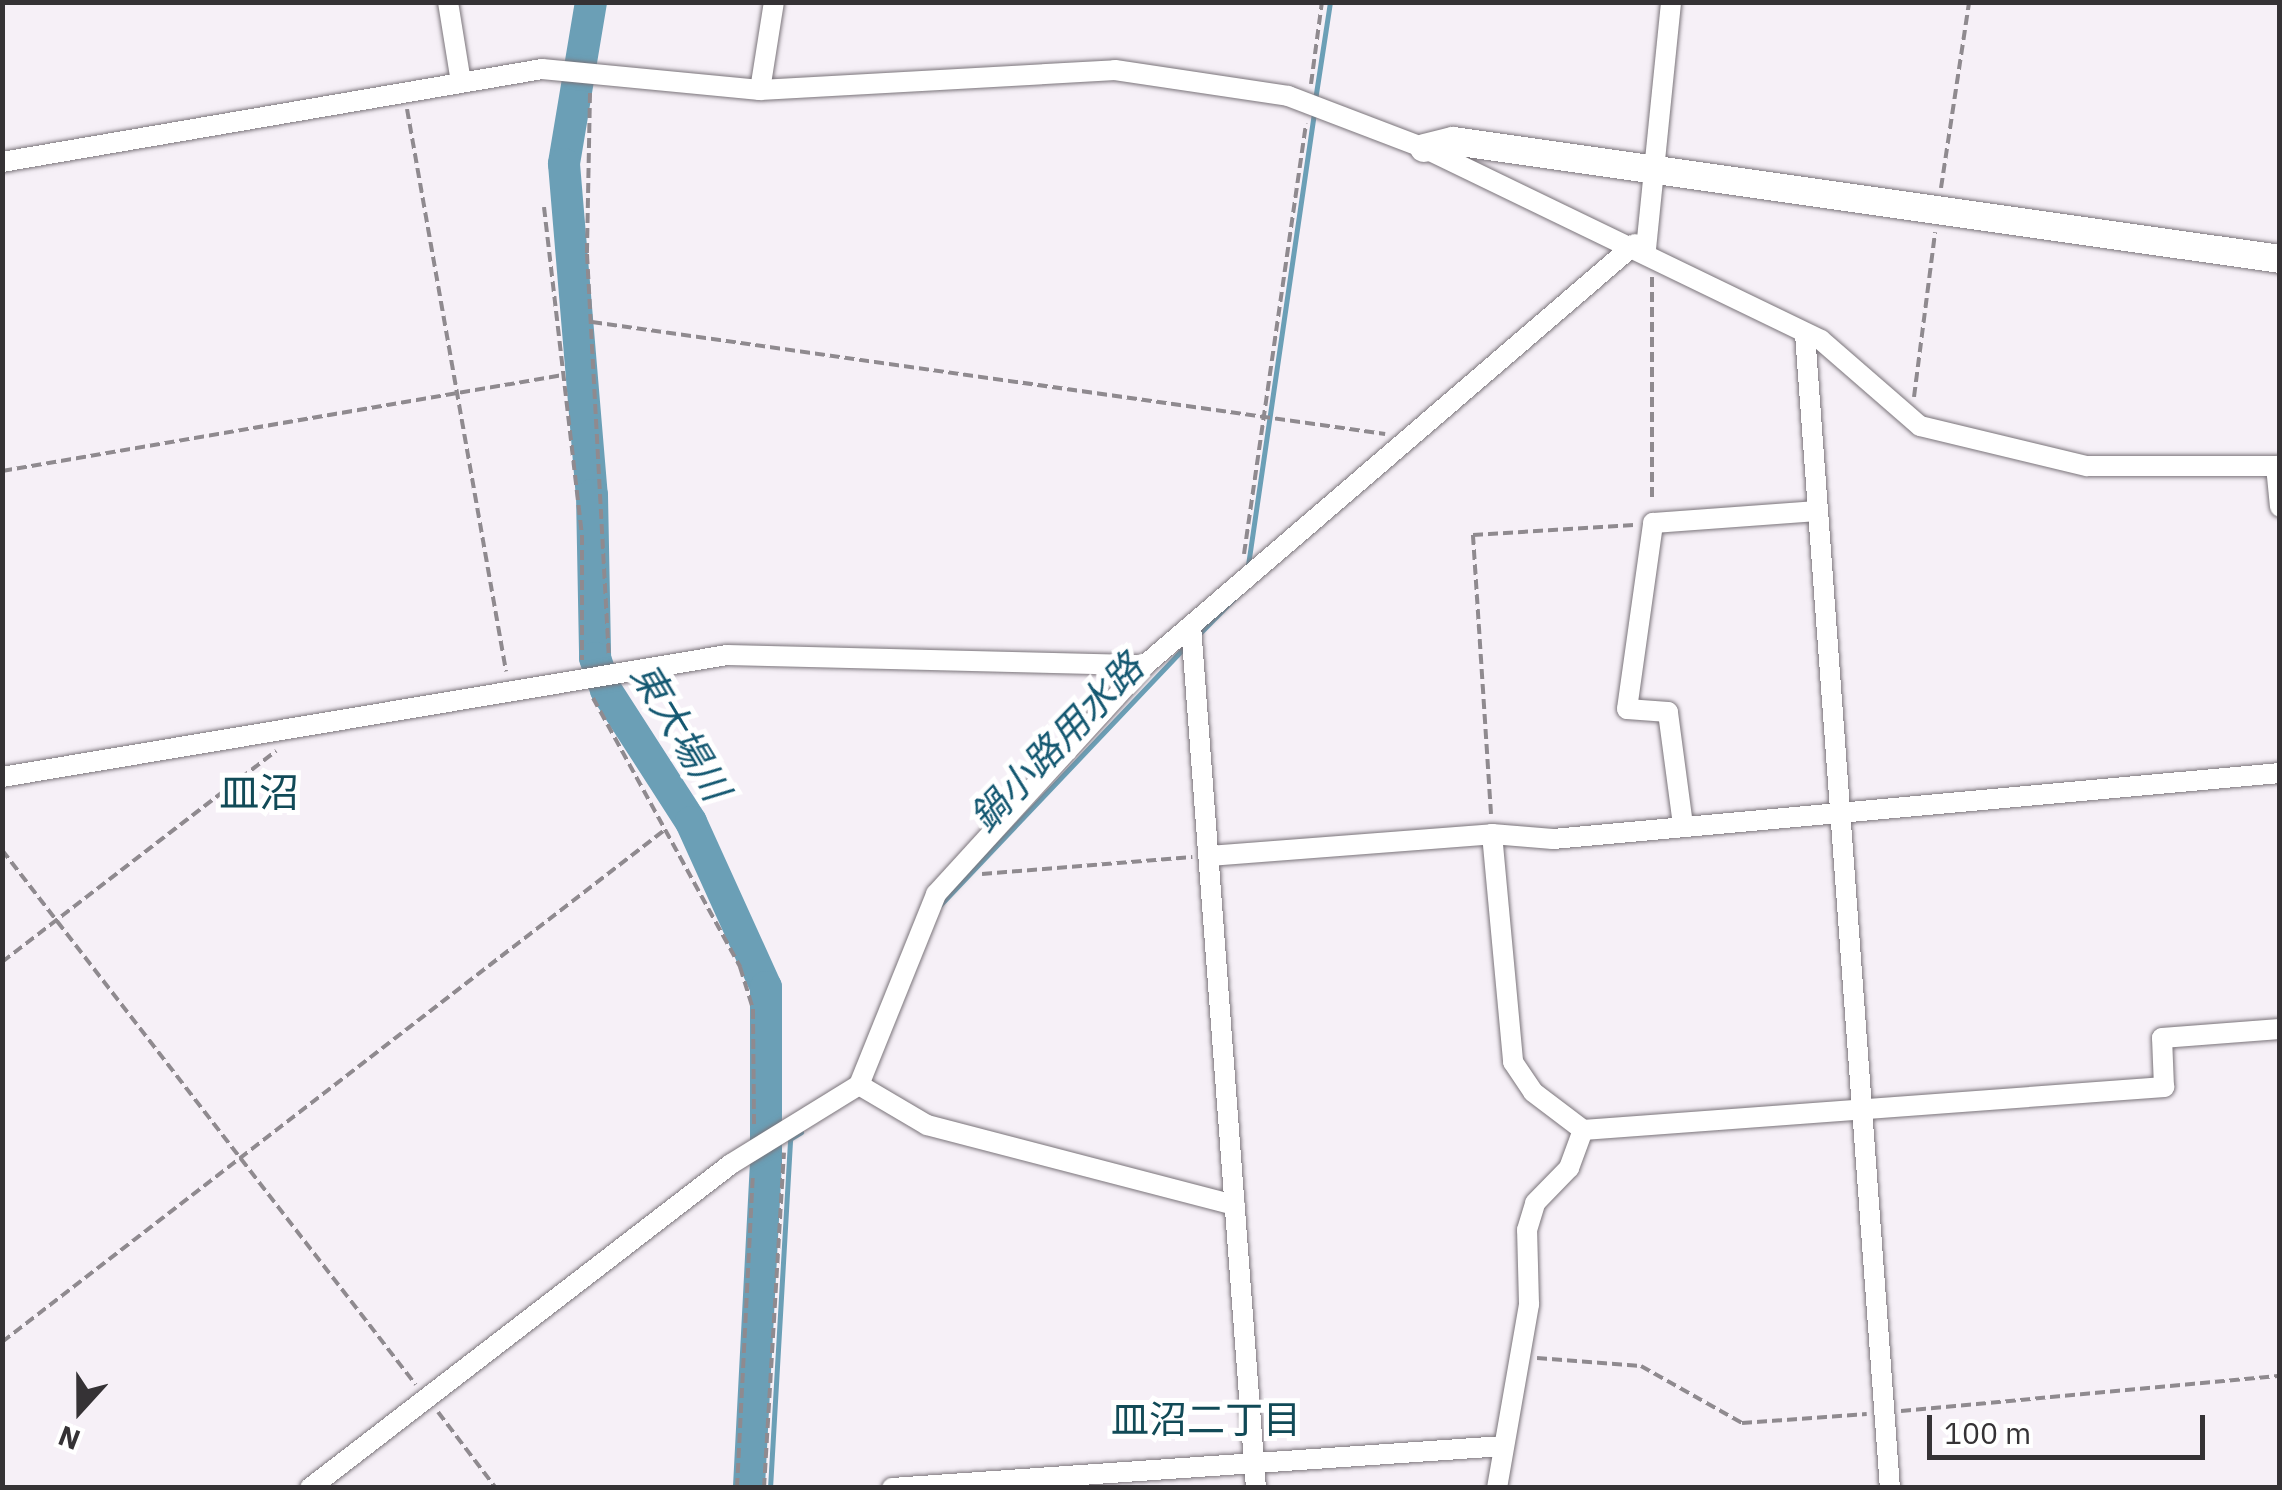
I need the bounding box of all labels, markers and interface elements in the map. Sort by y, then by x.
water label: 鍋小路用水路 [960,644,1152,840]
water label: 東大場川 [622,654,740,808]
district label: 皿沼 [219,768,299,816]
north arrow [30,1360,130,1460]
scale bar [1932,1395,2210,1457]
district label: 皿沼二丁目 [1111,1396,1301,1442]
text: 100 m [1944,1413,2031,1452]
text: N [53,1418,85,1459]

